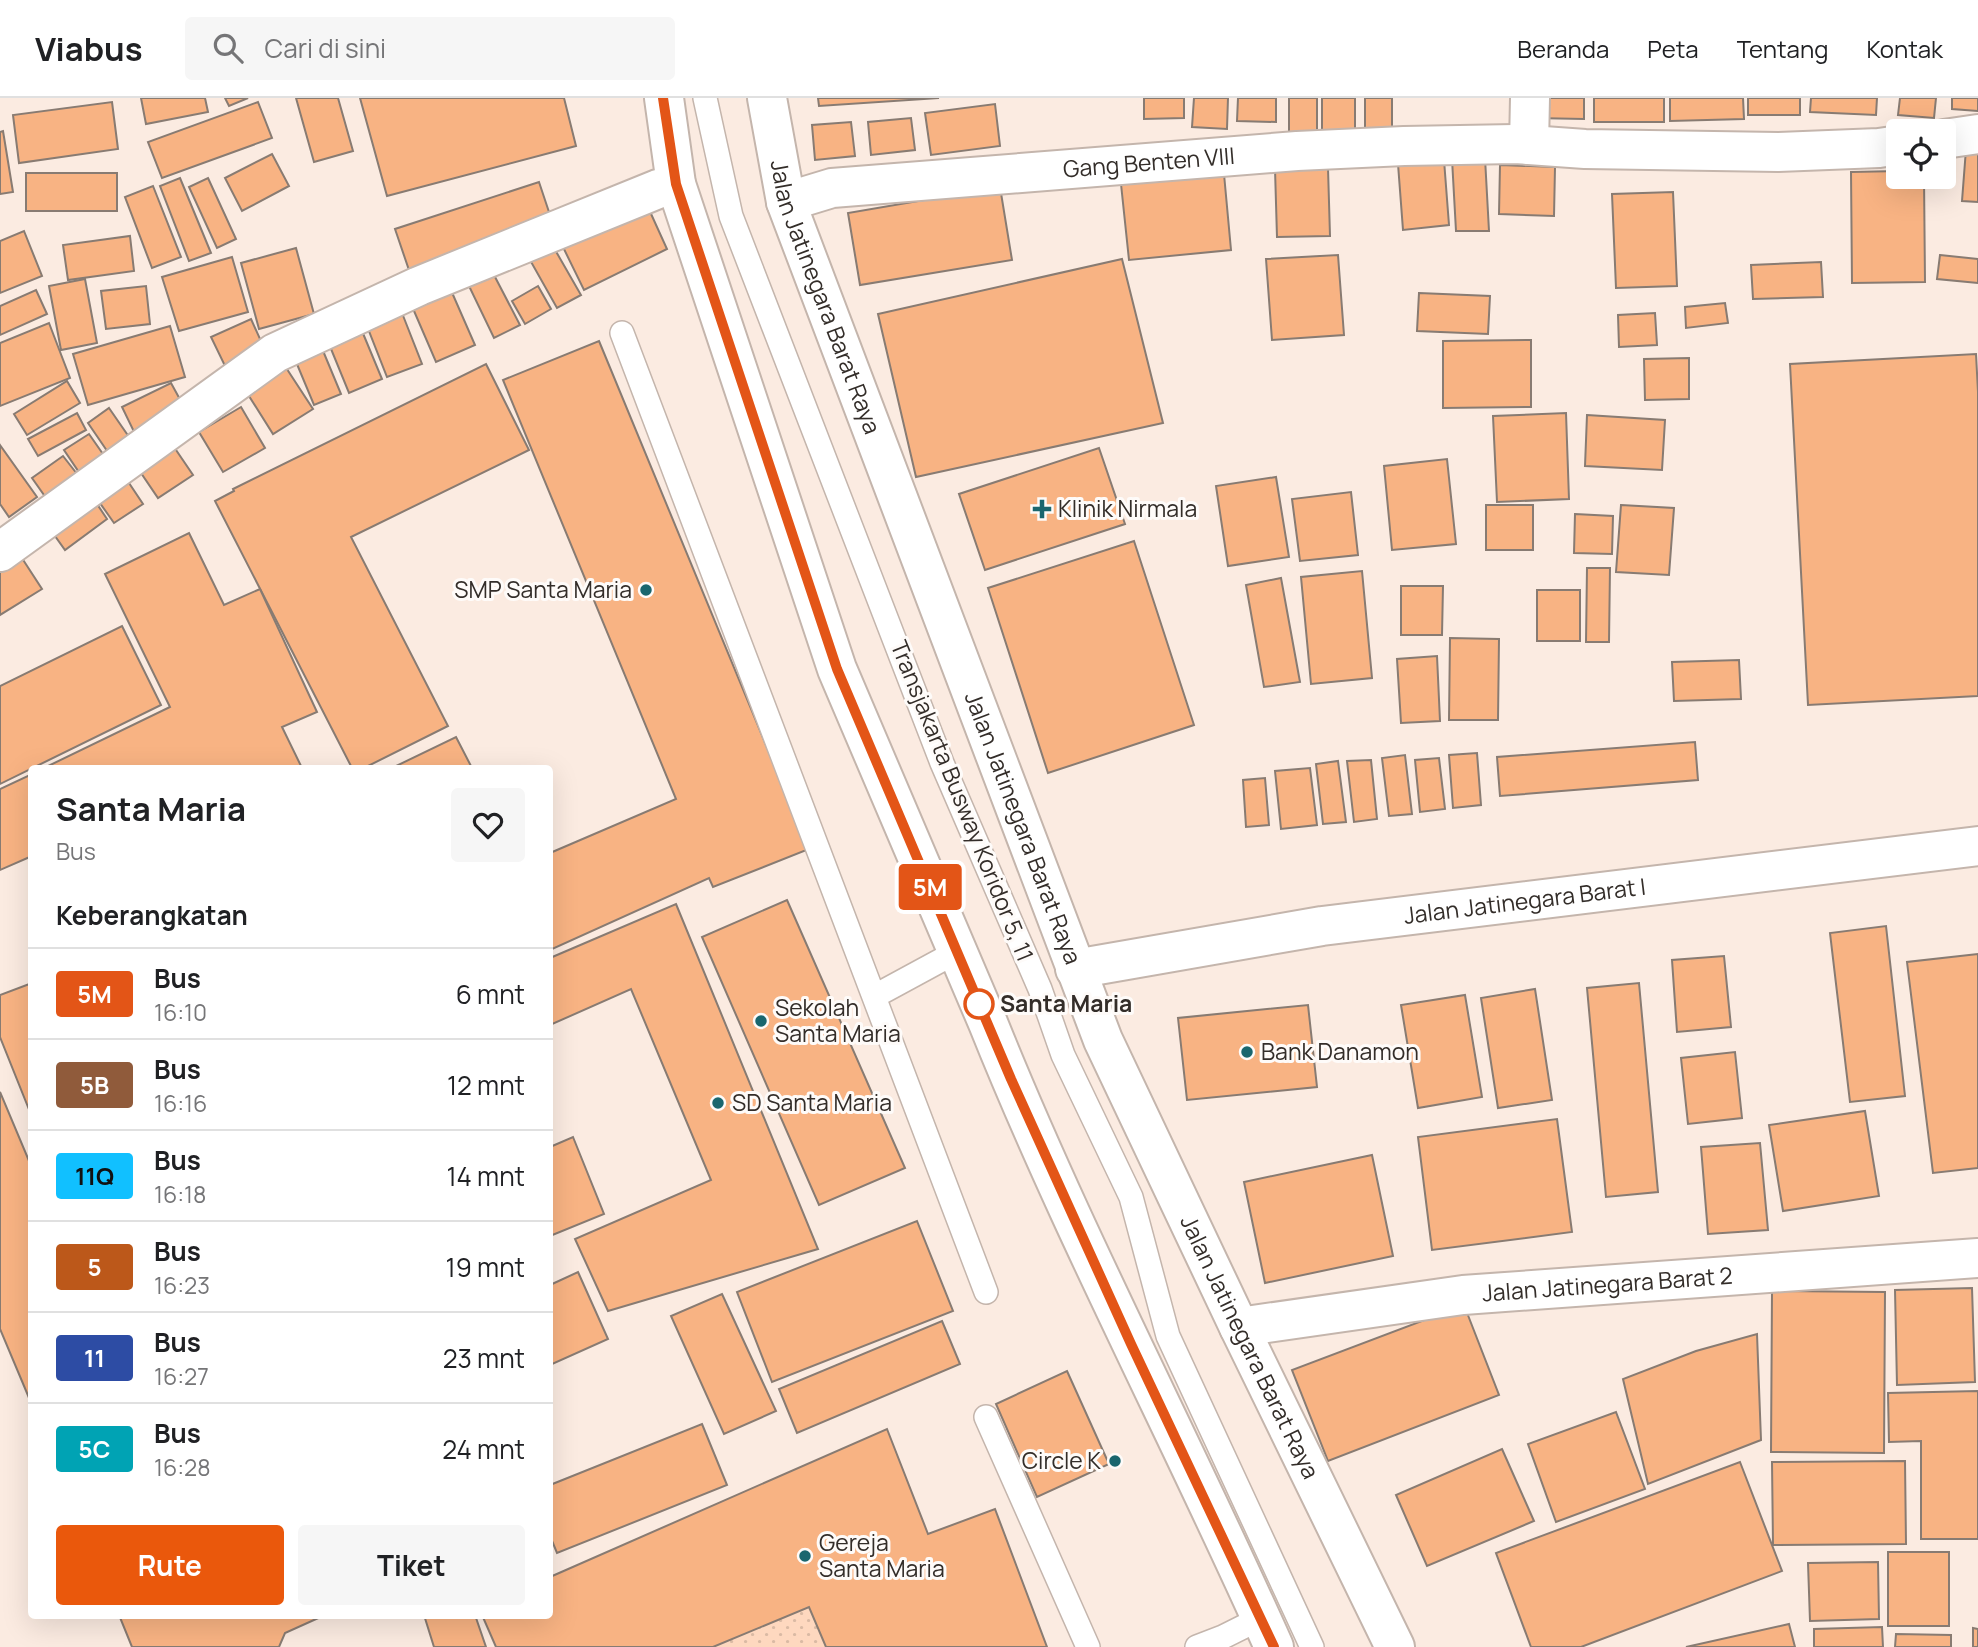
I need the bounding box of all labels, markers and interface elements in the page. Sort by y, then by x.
search box [185,17,675,80]
text: Viabus [35,26,143,71]
icon: search [209,29,247,67]
text: Cari di sini [265,30,386,66]
text: Beranda [1517,32,1609,65]
text: Peta [1647,32,1699,65]
text: Tentang [1737,32,1828,65]
text: Kontak [1866,32,1943,65]
map controls [1886,119,1956,189]
button: locate [1886,119,1956,189]
street label: Gang Benten VIII [1062,139,1236,185]
street label: Jalan Jatinegara Barat Raya [764,157,889,438]
place label: Klinik Nirmala [1058,492,1197,524]
marker: Klinik Nirmala [1032,499,1052,519]
place label: SMP Santa Maria [454,573,632,605]
marker: SMP Santa Maria [638,582,654,598]
street label: Transjakarta Busway Koridor 5, 11 [884,635,1042,966]
street label: Jalan Jatinegara Barat Raya [958,687,1090,968]
text: Santa Maria [56,786,246,831]
button: heart [451,788,525,862]
text: Bus [56,835,96,867]
line badge: 5M [898,864,962,910]
text: 5M [913,870,947,903]
street label: Jalan Jatinegara Barat I [1402,870,1647,931]
text: Keberangkatan [56,897,248,933]
text: Bus [154,960,201,996]
text: 6 mnt [456,976,525,1012]
text: 5M [77,977,112,1010]
place label: Santa Maria [1000,987,1132,1019]
marker: Santa Maria [964,989,994,1019]
place label: Sekolah Santa Maria [775,991,901,1049]
text: 16:10 [154,996,207,1028]
marker: Sekolah Santa Maria [753,1013,769,1029]
place label: Bank Danamon [1261,1035,1419,1067]
marker: Bank Danamon [1239,1044,1255,1060]
text: Bus [154,1051,201,1087]
text: 12 mnt [447,1067,525,1103]
text: 5B [80,1068,109,1101]
place label: SD Santa Maria [732,1086,892,1118]
text: 16:16 [154,1087,207,1119]
marker: SD Santa Maria [710,1095,726,1111]
text: Bus [154,1142,201,1178]
text: 14 mnt [446,1158,525,1194]
text: 11Q [75,1159,114,1192]
text: 16:18 [154,1178,206,1210]
street label: Jalan Jatinegara Barat Raya [1173,1210,1328,1484]
text: Bus [154,1233,201,1269]
text: 19 mnt [446,1249,525,1285]
text: 5 [87,1250,102,1283]
street label: Jalan Jatinegara Barat 2 [1481,1259,1734,1309]
text: 16:23 [154,1269,210,1301]
text: Bus [154,1324,201,1360]
text: 23 mnt [443,1340,525,1376]
text: 11 [84,1341,105,1374]
text: 16:27 [154,1360,209,1392]
text: Bus [154,1415,201,1451]
text: 24 mnt [442,1431,525,1467]
text: 5C [79,1432,110,1465]
place label: Circle K [1022,1444,1101,1476]
text: 16:28 [154,1451,211,1483]
marker: Circle K [1107,1453,1123,1469]
button: Rute [56,1525,284,1605]
button: Tiket [298,1525,525,1605]
place label: Gereja Santa Maria [819,1526,945,1584]
marker: Gereja Santa Maria [797,1548,813,1564]

